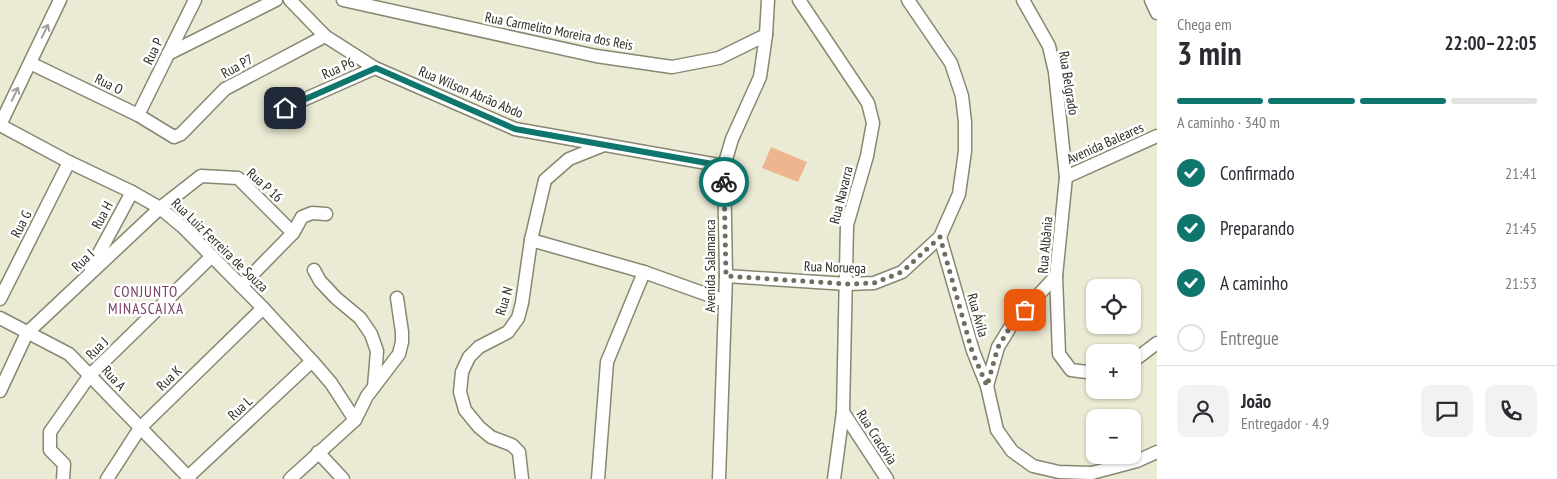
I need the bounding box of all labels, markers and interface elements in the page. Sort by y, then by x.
street label: Rua Carmelito Moreira dos Reis [483,8,635,54]
text: Chega em [1177,14,1232,34]
one-way arrow [41,24,50,39]
text: 22:00–22:05 [1444,31,1537,55]
text: 3 min [1177,32,1242,74]
street label: Rua P [139,35,167,67]
street label: Rua P7 [218,50,256,82]
street label: Rua Belgrado [1055,50,1083,116]
street label: Rua P6 [319,53,357,83]
street label: Rua Wilson Abrão Abdo [416,62,526,122]
street label: Rua O [92,70,126,99]
one-way arrow [11,87,20,102]
pin [264,87,306,129]
icon: home [271,94,299,122]
text: A caminho · 340 m [1177,112,1280,132]
street label: Avenida Baleares [1064,118,1147,168]
courier [699,157,749,207]
icon: check [1177,159,1205,187]
text: Confirmado [1220,161,1295,185]
text: 21:41 [1505,163,1537,183]
street label: Rua P 16 [243,164,287,206]
street label: Rua Navarra [825,164,857,226]
icon: bike [710,168,738,196]
street label: Rua Luiz Ferreira de Souza [168,194,272,296]
street label: Rua H [87,198,117,232]
street label: Rua G [7,207,35,241]
icon: check [1177,214,1205,242]
street label: Rua Albânia [1034,216,1056,274]
text: Preparando [1220,216,1295,240]
text: 21:45 [1505,218,1537,238]
street label: Avenida Salamanca [701,219,719,313]
street label: Rua I [68,245,98,275]
street label: Rua Noruega [804,257,866,277]
icon: check [1177,269,1205,297]
text: A caminho [1220,271,1288,295]
text: 21:53 [1505,273,1537,293]
map controls [1086,279,1141,464]
button: locate [1086,279,1141,334]
district label: CONJUNTO MINASCAIXA [108,282,184,318]
street label: Rua N [491,285,517,317]
pin [1004,289,1046,331]
street label: Rua Ávila [963,291,993,339]
icon: bag [1011,296,1039,324]
text: Entregue [1220,326,1279,350]
street label: Rua J [82,333,112,363]
button: + [1086,344,1141,399]
street label: Rua A [98,362,130,395]
street label: Rua K [153,362,185,394]
button: person [1177,385,1229,437]
button: chat [1421,385,1473,437]
button: phone [1485,385,1537,437]
text: João [1241,389,1271,413]
street label: Rua L [224,392,256,424]
street label: Rua Cracóvia [853,406,901,468]
button: − [1086,409,1141,464]
text: Entregador · 4.9 [1241,413,1329,433]

